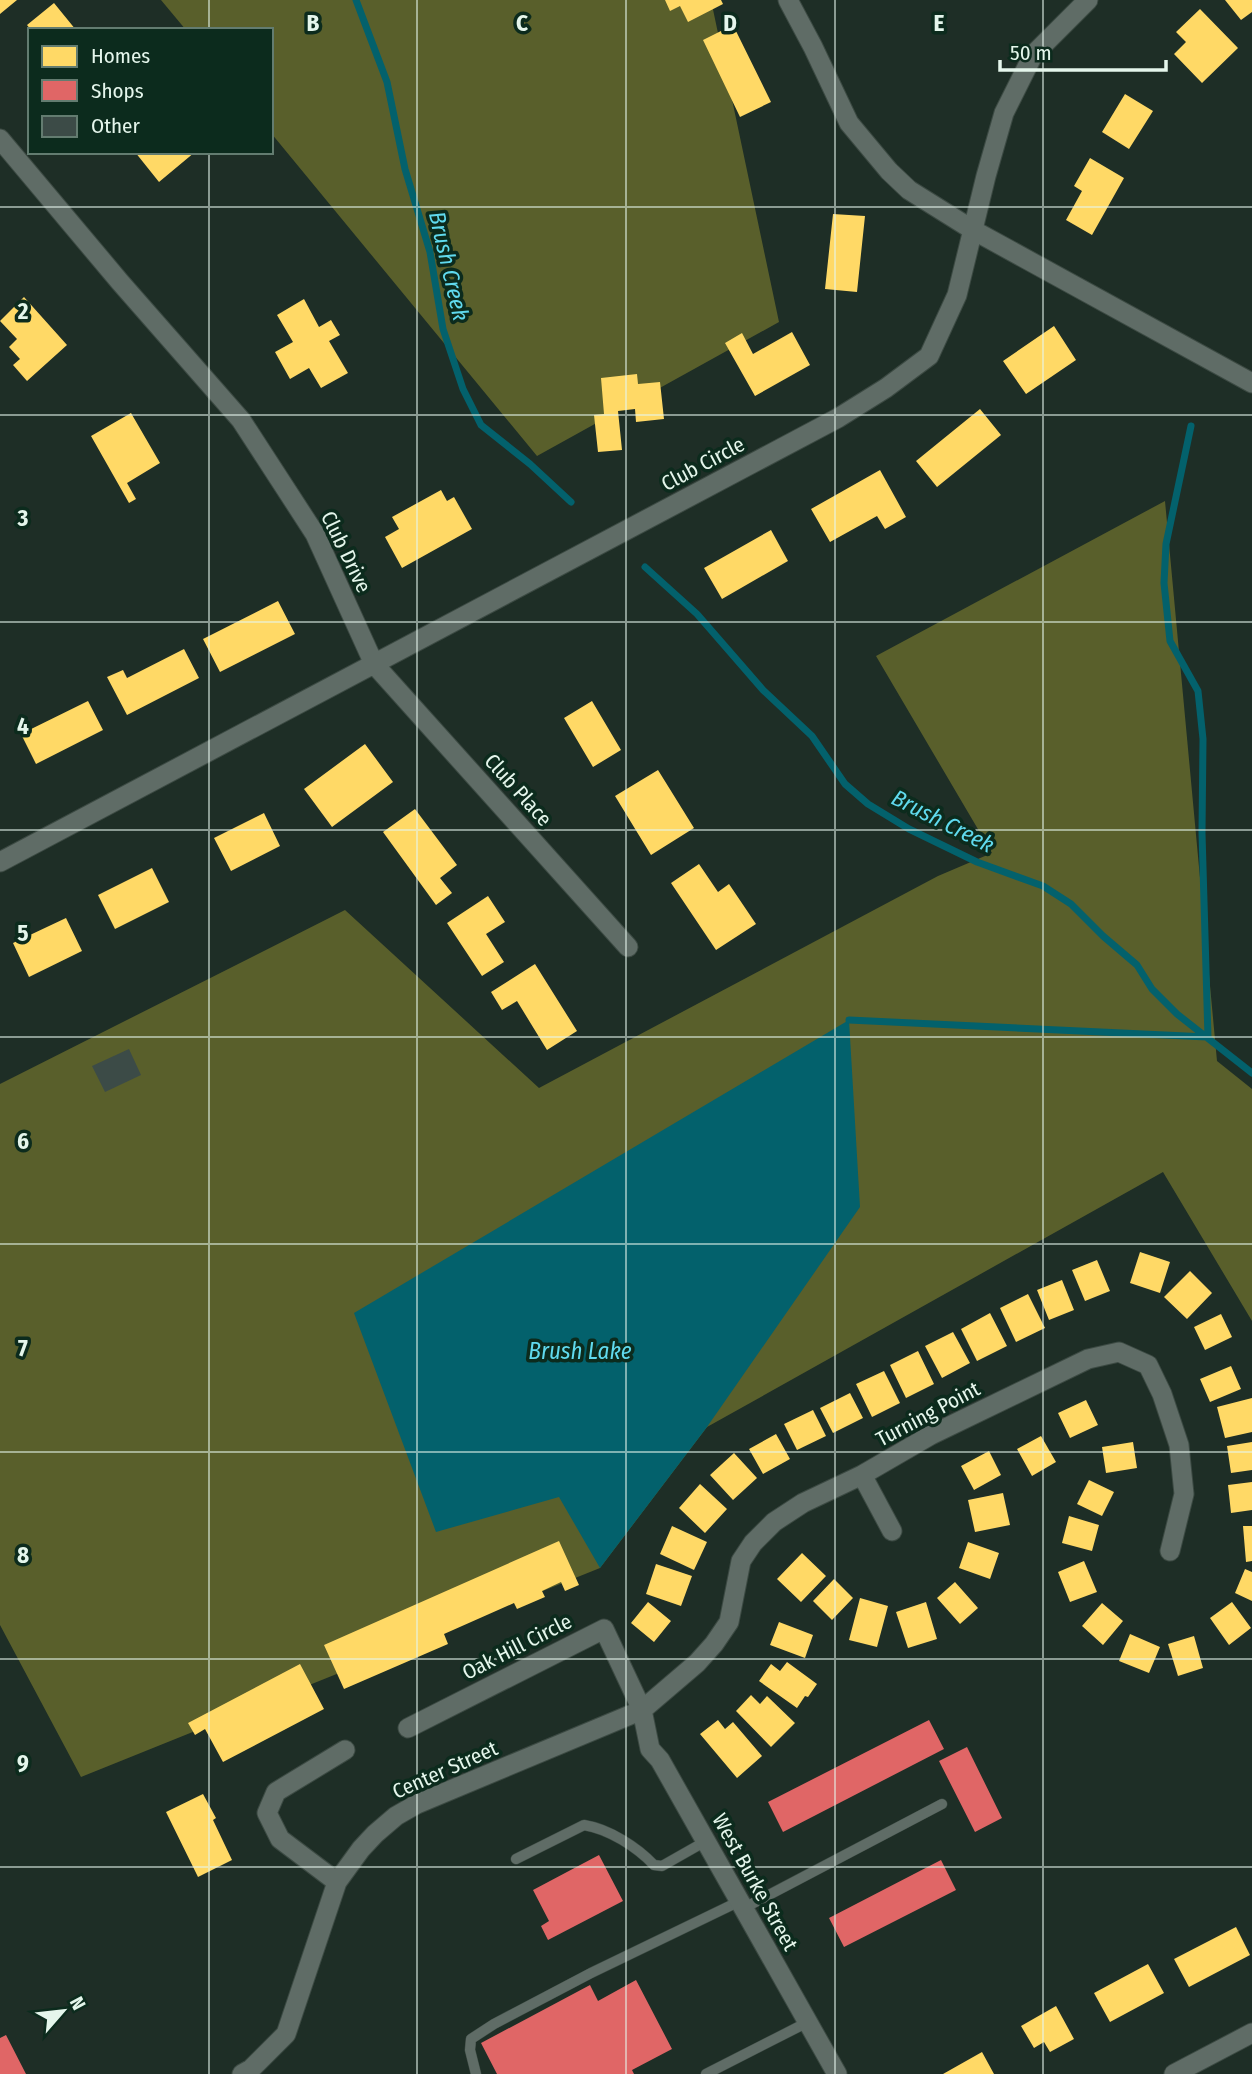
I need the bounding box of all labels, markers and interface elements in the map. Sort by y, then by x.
text: B [307,9,320,37]
text: C [516,9,528,37]
text: D [723,9,737,37]
text: E [934,9,945,37]
legend [28,28,273,154]
scale bar [1000,28,1166,72]
text: 50 m [1010,40,1052,66]
text: Homes [91,43,150,69]
text: Shops [91,78,144,104]
text: Other [91,113,140,139]
water label: Brush Creek [423,209,475,323]
text: 2 [17,297,29,325]
street label: Club Circle [657,431,749,497]
text: 3 [17,504,29,532]
street label: Club Drive [315,507,377,597]
text: 4 [17,712,29,740]
street label: Club Place [479,748,557,832]
water label: Brush Creek [887,783,999,859]
text: 5 [17,919,29,947]
text: 6 [17,1127,29,1155]
text: 7 [18,1334,28,1362]
water label: Brush Lake [528,1337,632,1365]
street label: Turning Point [872,1376,985,1452]
text: 8 [17,1541,29,1569]
street label: Oak Hill Circle [458,1608,576,1686]
street label: Center Street [388,1735,502,1805]
text: 9 [17,1749,29,1777]
street label: West Burke Street [707,1809,804,1955]
north arrow [28,1976,98,2046]
text: N [65,1993,90,2014]

